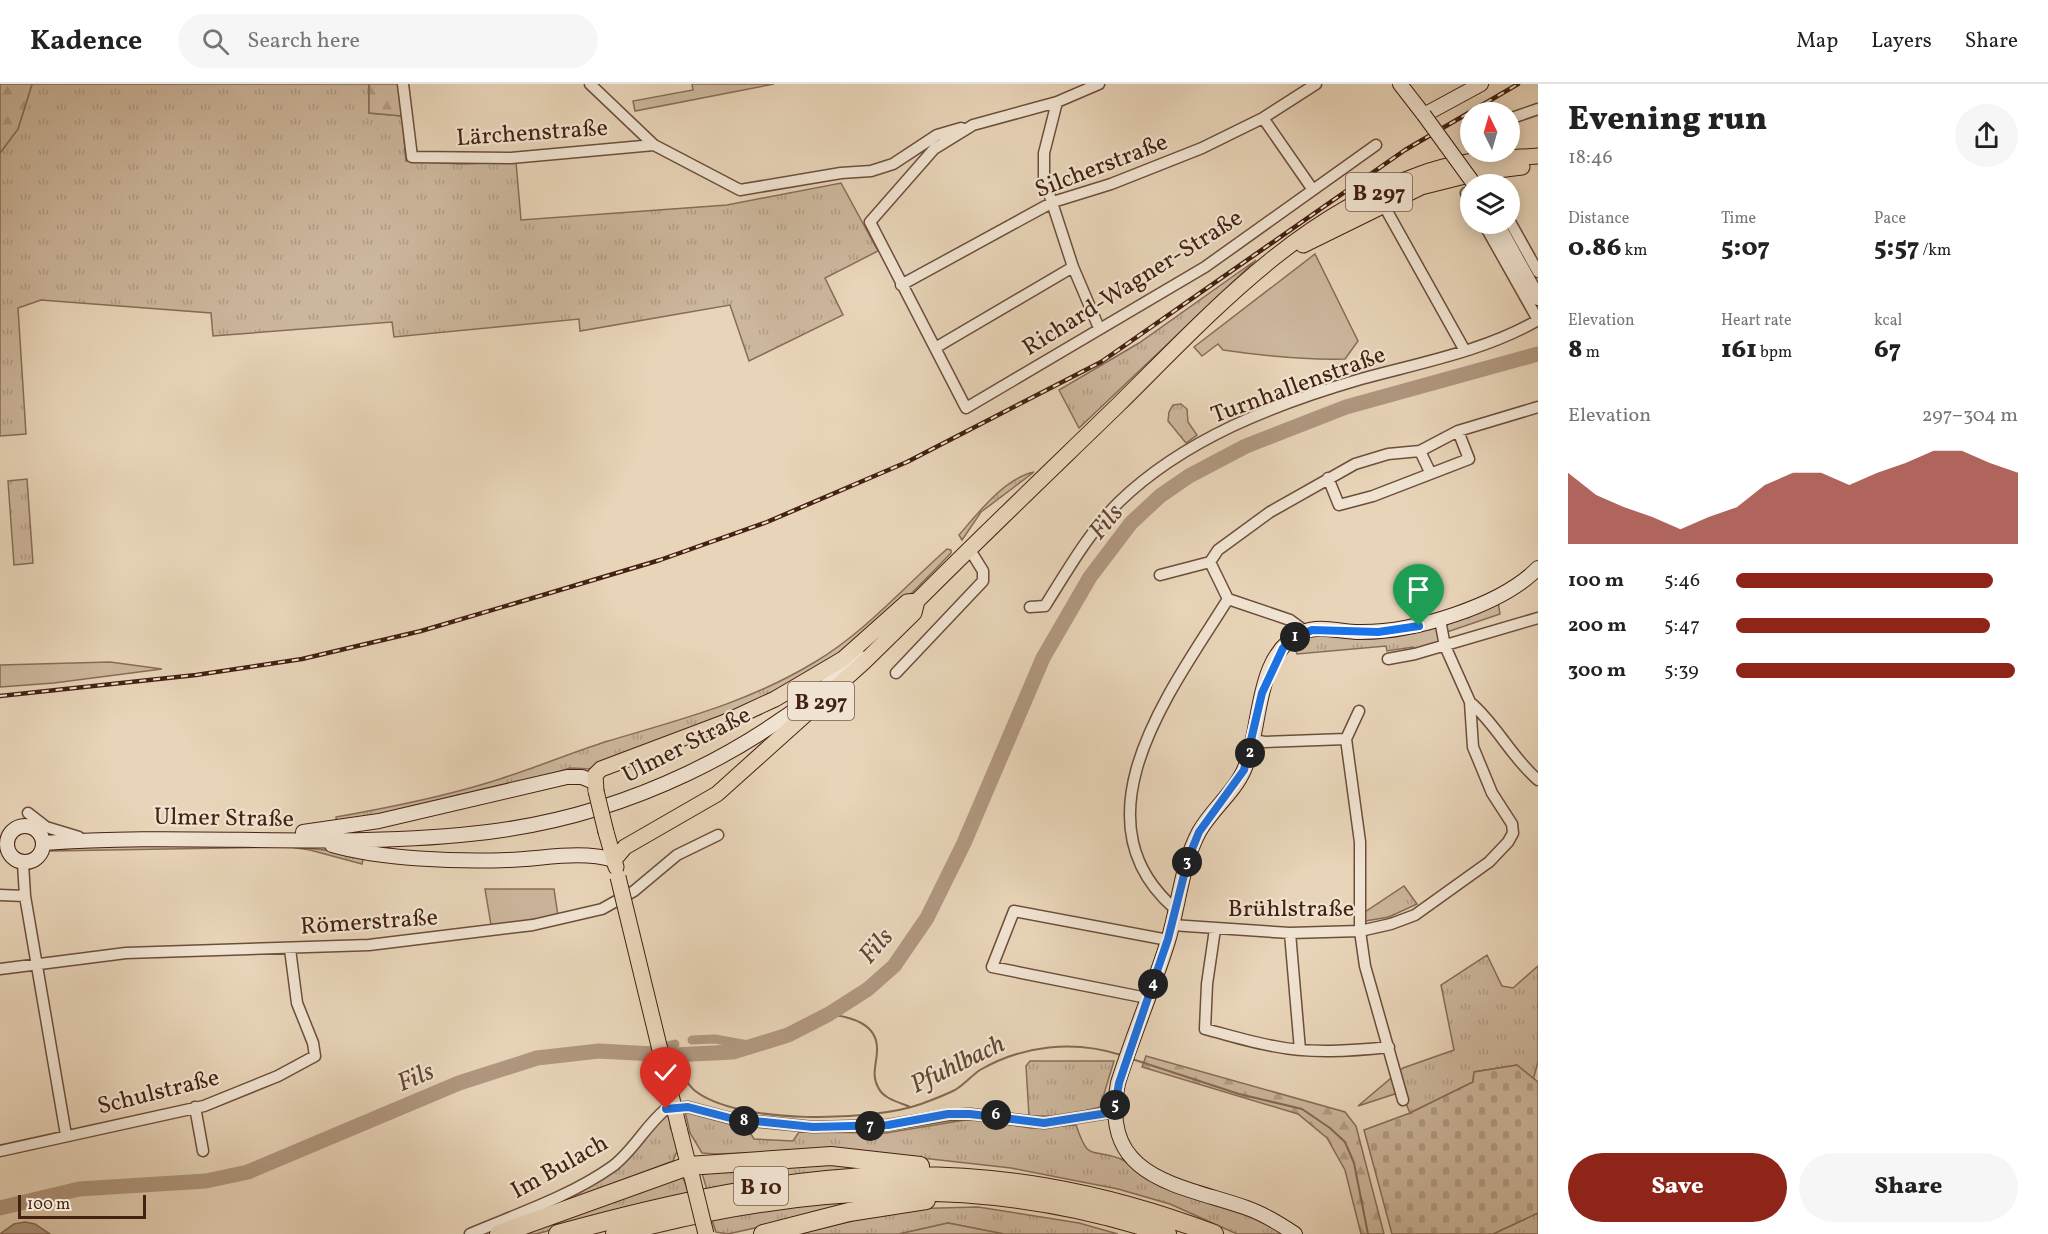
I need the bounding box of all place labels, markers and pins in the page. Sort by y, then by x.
pin [1393,564,1444,626]
pin: 1 [1280,622,1310,652]
pin: 2 [1235,738,1265,768]
pin: 3 [1172,847,1202,877]
pin: 4 [1138,969,1168,999]
pin [640,1047,691,1109]
pin: 5 [1100,1090,1130,1120]
pin: 6 [981,1100,1011,1130]
pin: 8 [729,1106,759,1136]
pin: 7 [855,1111,885,1141]

